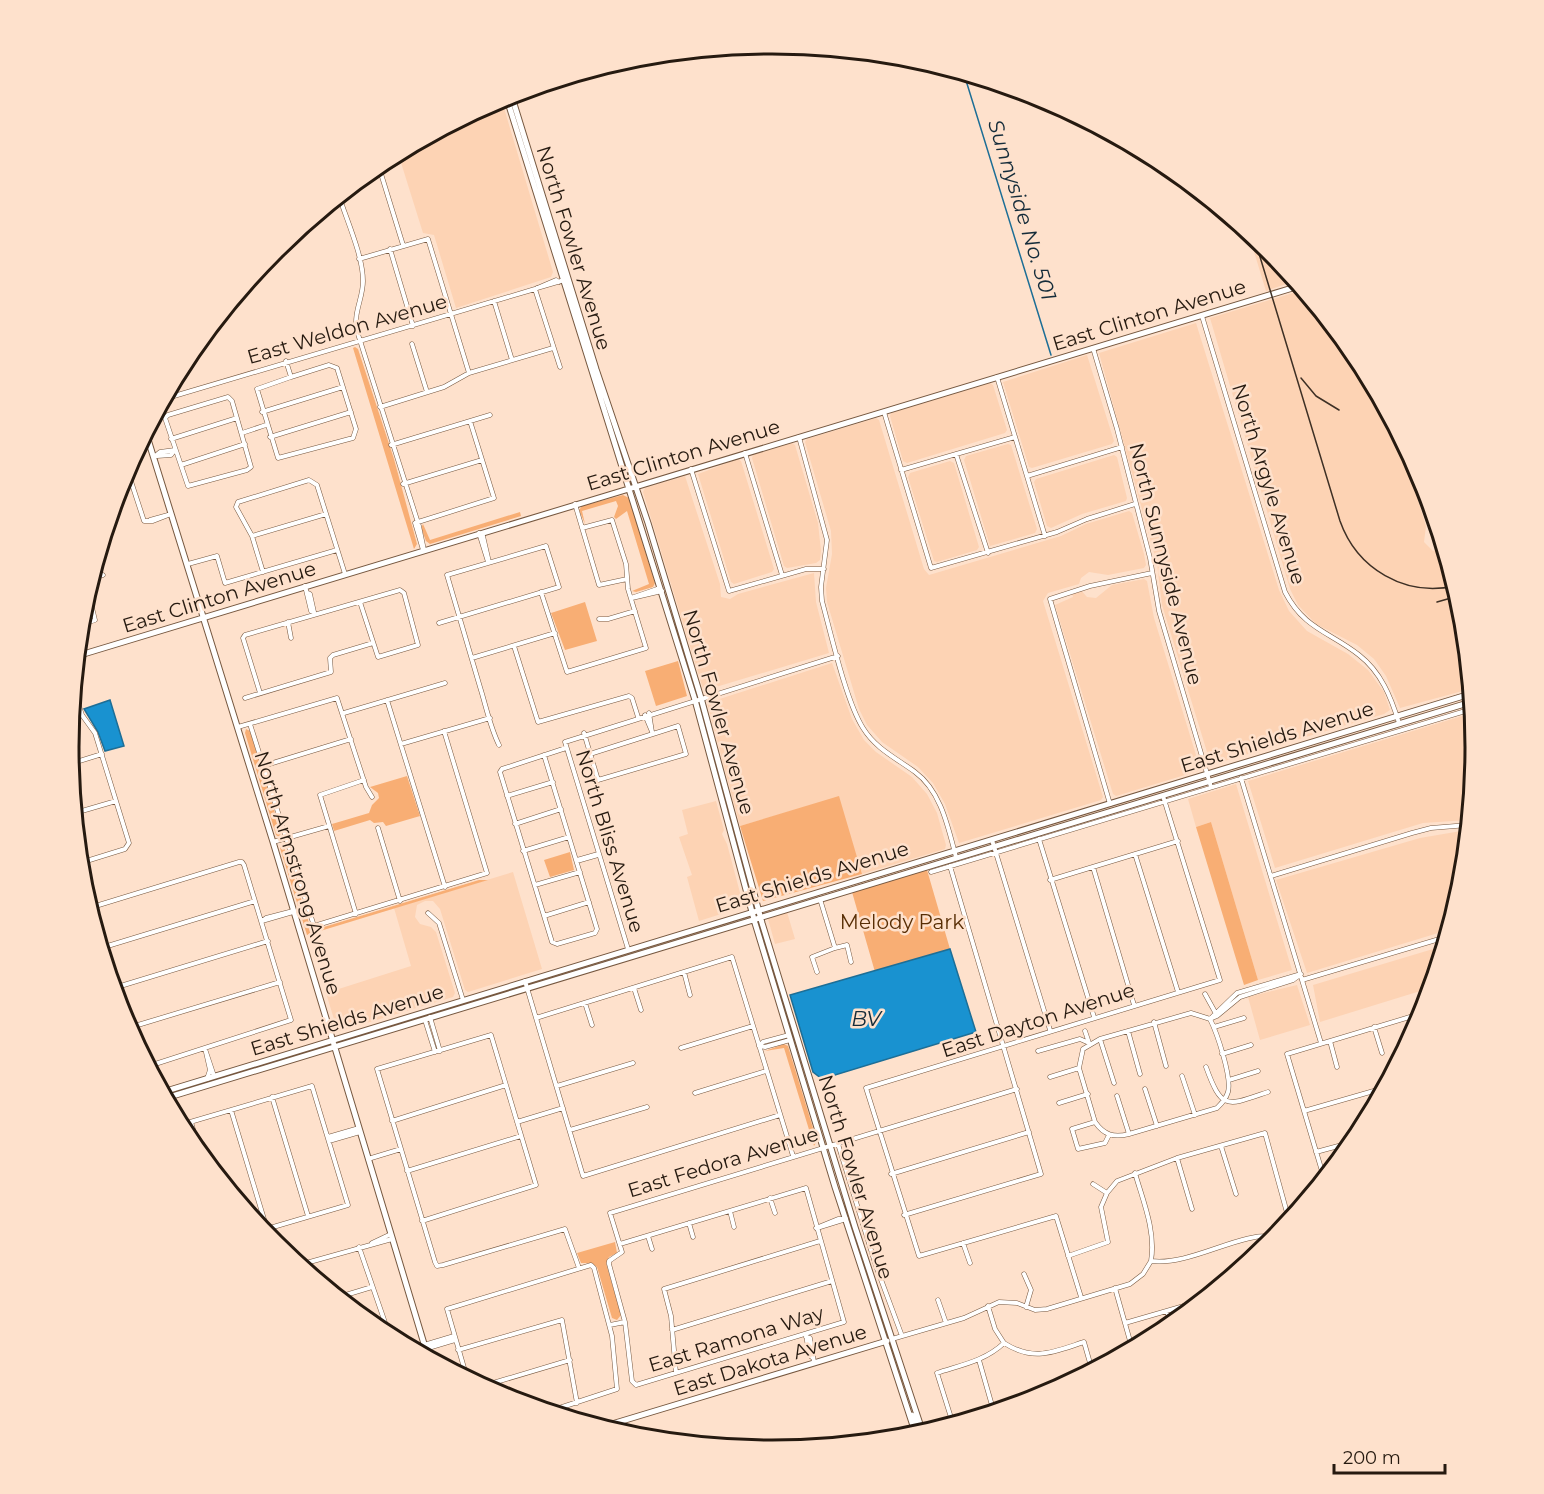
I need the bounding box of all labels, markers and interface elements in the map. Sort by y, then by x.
water label: Sunnyside No. 501 [983,116,1062,304]
street label: North Fowler Avenue [531,143,617,353]
street label: East Clinton Avenue [1049,274,1249,356]
street label: East Weldon Avenue [244,289,450,369]
street label: North Argyle Avenue [1227,381,1311,587]
street label: East Clinton Avenue [583,414,783,496]
street label: North Sunnyside Avenue [1124,440,1208,688]
street label: East Clinton Avenue [119,556,319,638]
street label: North Fowler Avenue [678,607,760,817]
street label: East Shields Avenue [1177,696,1377,778]
street label: North Bliss Avenue [571,747,649,935]
street label: North Armstrong Avenue [249,748,347,998]
street label: East Shields Avenue [712,836,912,918]
park label: Melody Park [840,910,964,934]
street label: East Dayton Avenue [938,977,1138,1063]
street label: East Shields Avenue [247,979,447,1061]
water label: BV [851,1006,883,1031]
street label: North Fowler Avenue [813,1072,899,1282]
street label: East Fedora Avenue [625,1122,821,1202]
street label: East Ramona Way [645,1301,827,1377]
street label: East Dakota Avenue [670,1319,870,1401]
scale bar [1334,1437,1445,1475]
text: 200 m [1343,1447,1401,1469]

